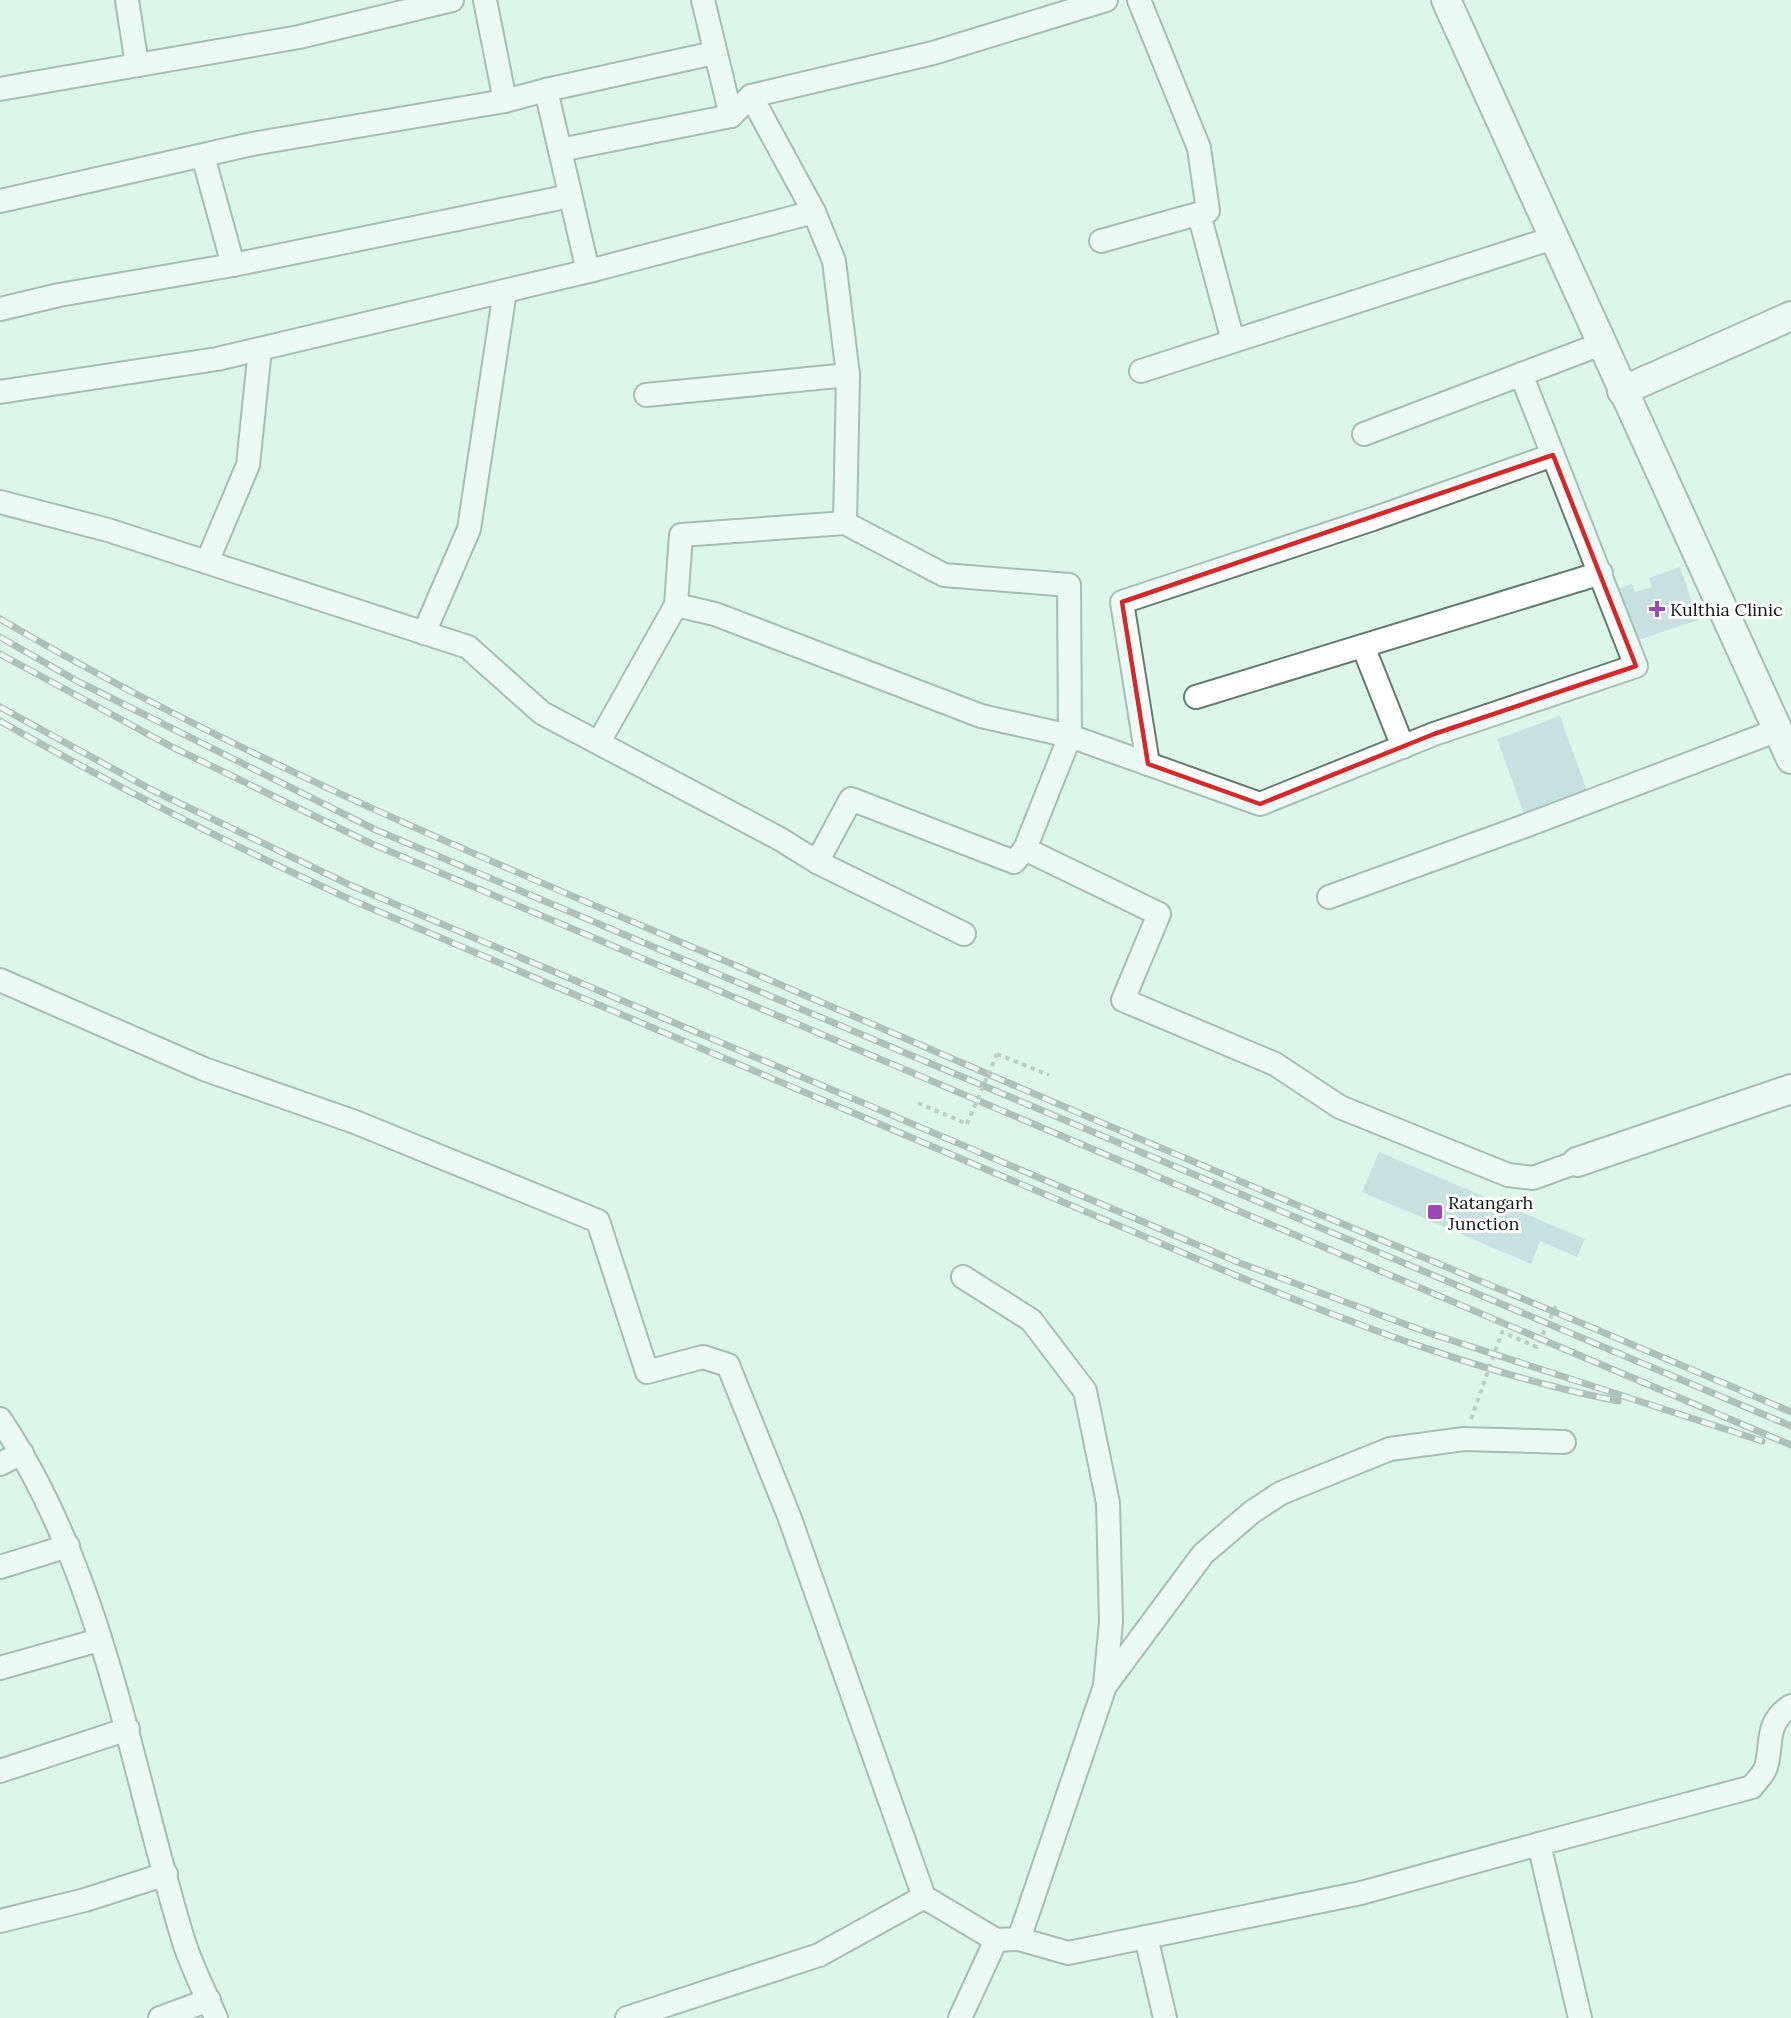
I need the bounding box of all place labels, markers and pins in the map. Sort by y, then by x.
place label: Kulthia Clinic [1670,598,1783,621]
marker: Kulthia Clinic [1648,600,1666,618]
place label: Ratangarh Junction [1447,1191,1534,1235]
marker: Ratangarh Junction [1426,1203,1444,1221]

